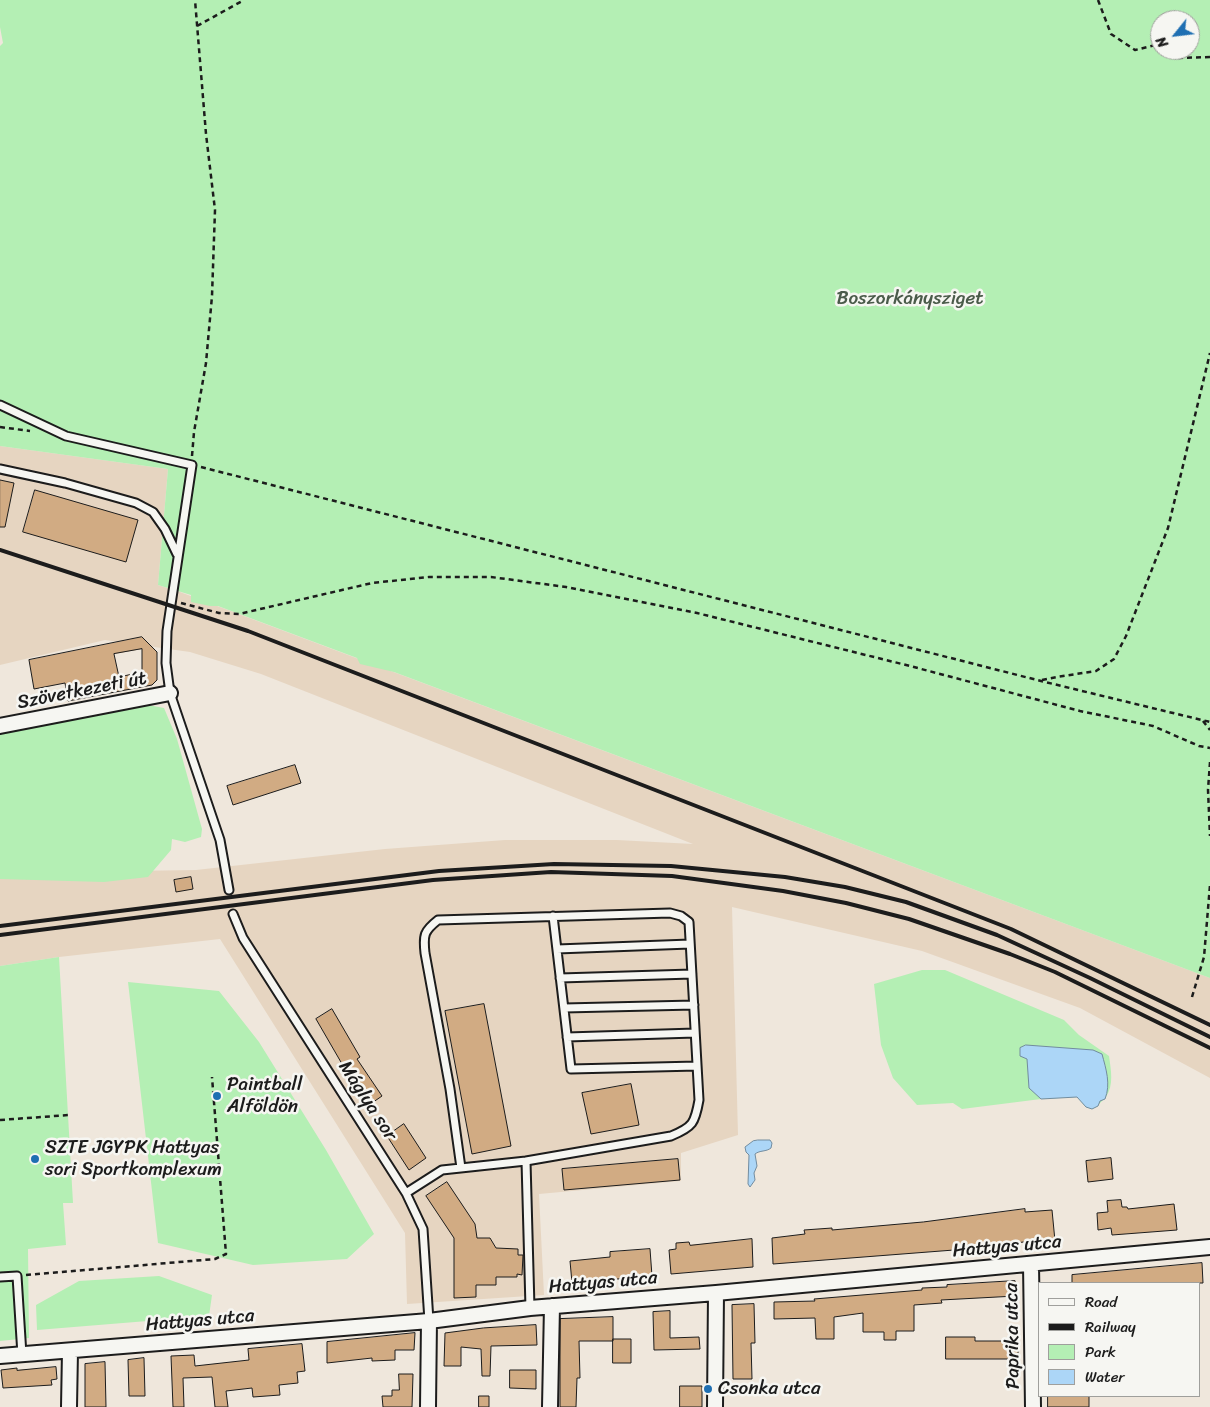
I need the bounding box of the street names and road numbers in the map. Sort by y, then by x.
street label: Szövetkezeti út [15,667,149,715]
street label: Máglya sor [333,1057,401,1145]
street label: Hattyas utca [952,1231,1062,1263]
street label: Hattyas utca [548,1267,658,1299]
street label: Paprika utca [1001,1283,1025,1389]
street label: Hattyas utca [145,1305,255,1337]

